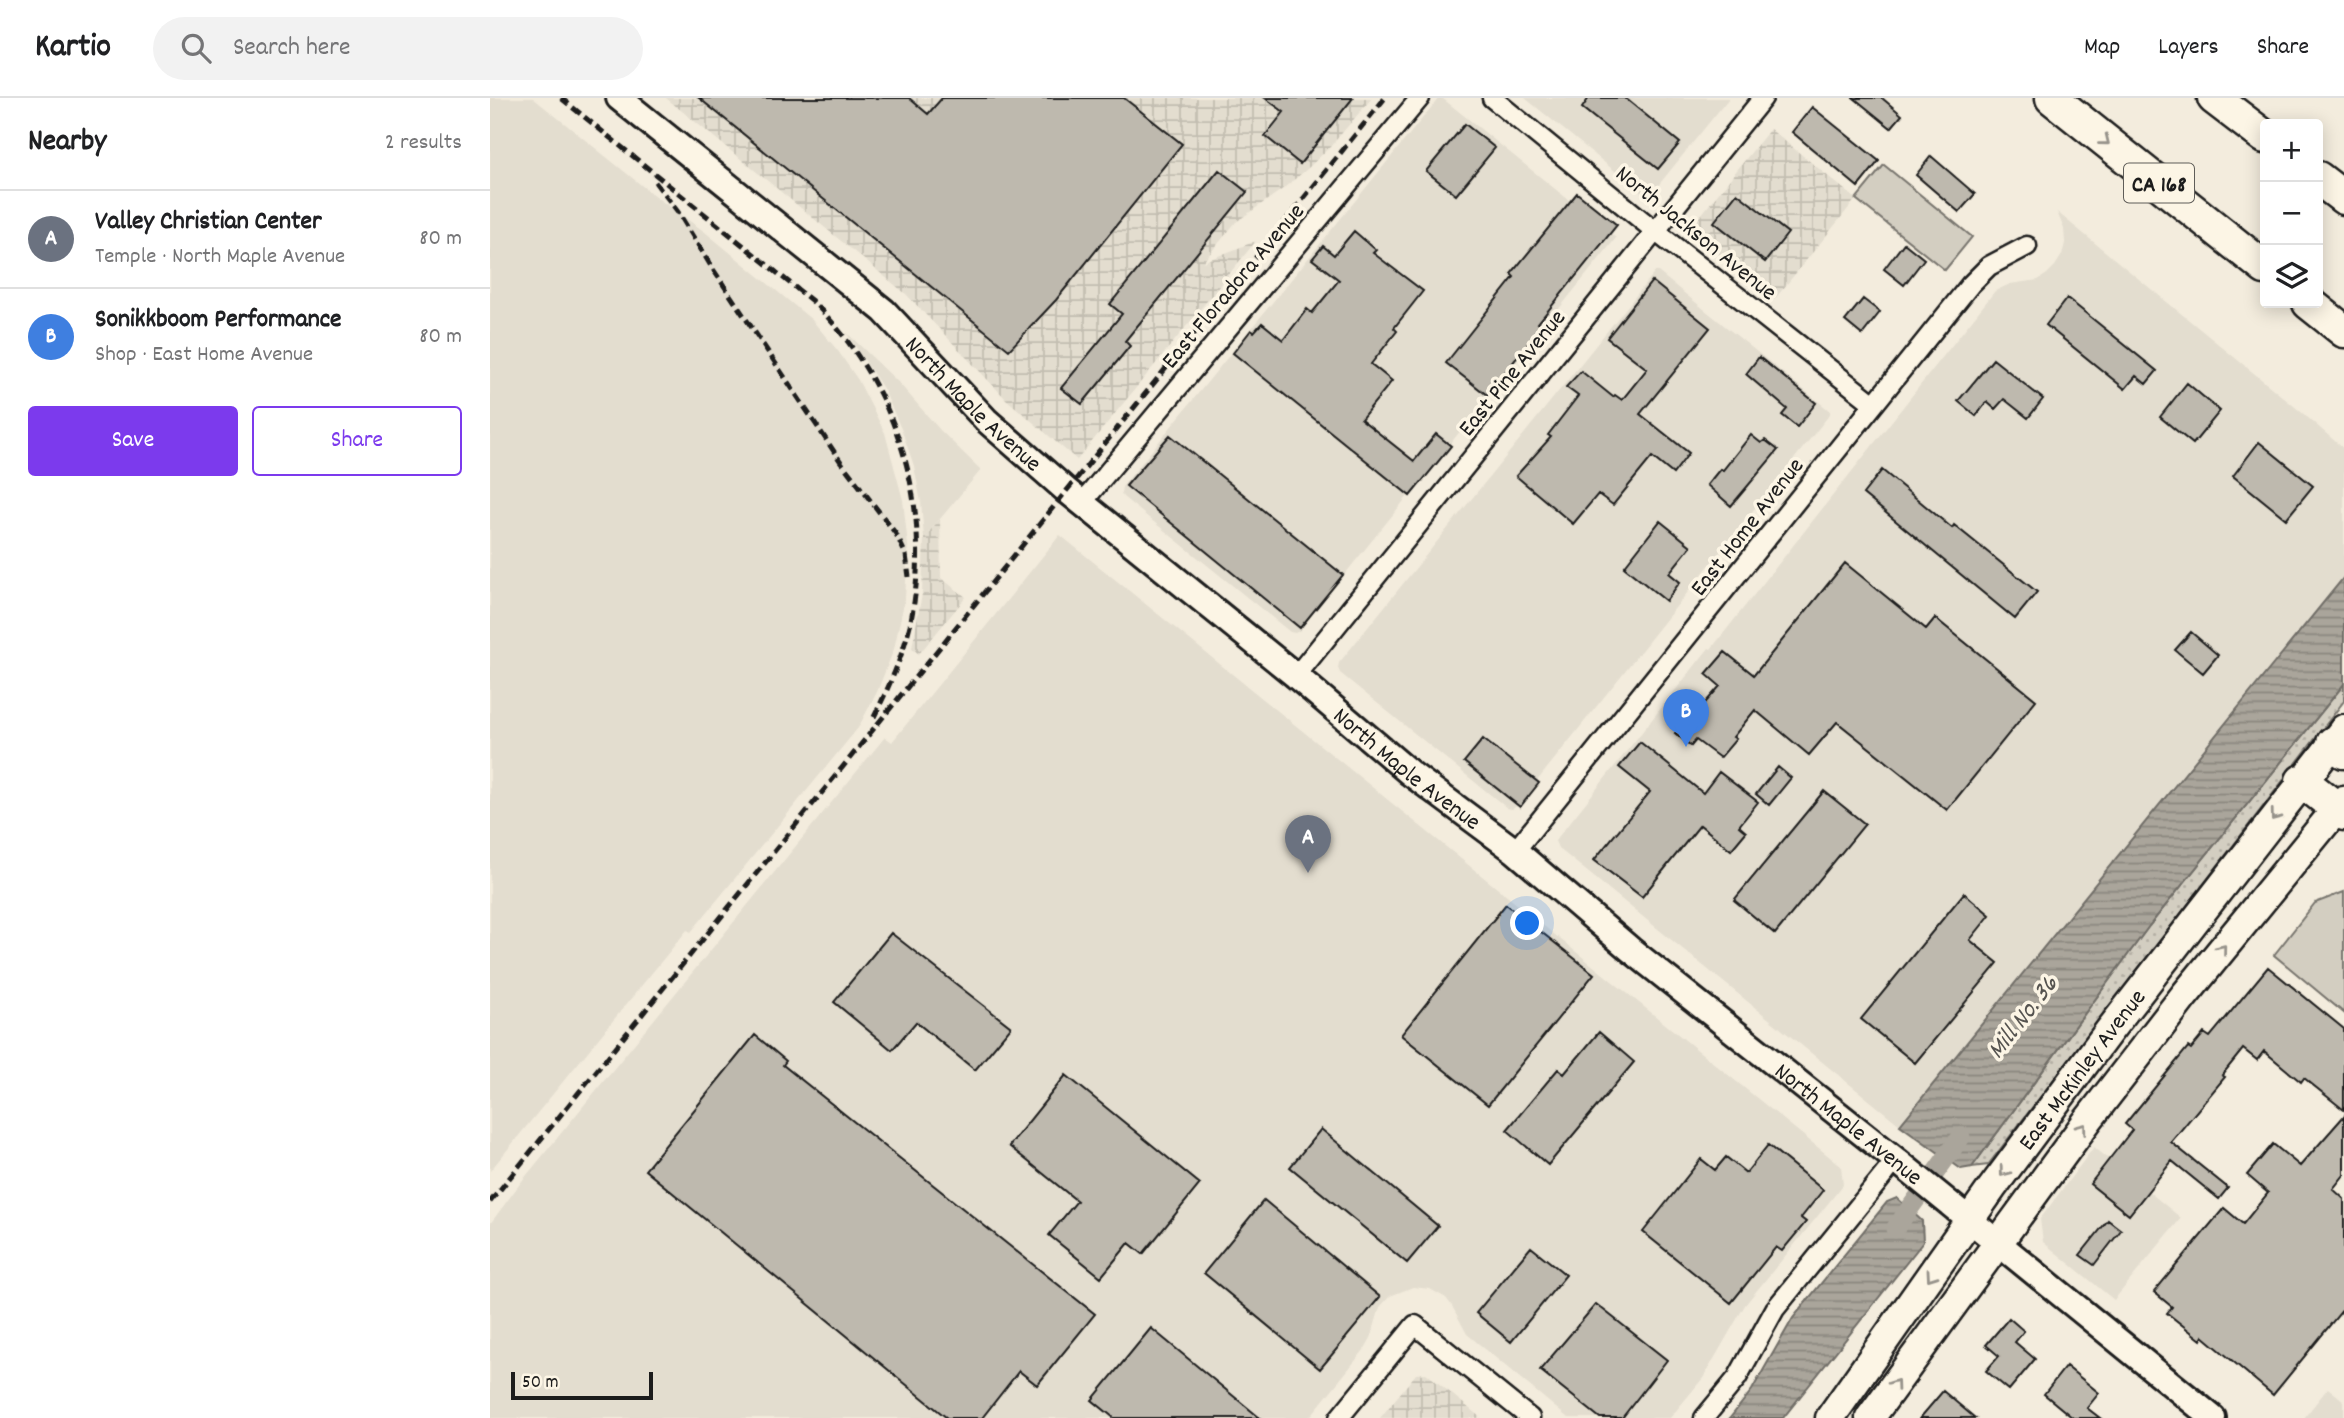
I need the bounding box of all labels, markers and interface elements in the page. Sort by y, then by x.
search box [153,17,643,80]
text: Kartio [35,25,111,72]
icon: search [177,29,215,67]
text: Search here [233,30,350,67]
text: Map [2084,31,2120,65]
text: Layers [2158,31,2219,65]
text: Share [2257,31,2309,65]
map controls [2260,119,2323,308]
button: + [2260,119,2323,182]
text: Nearby [28,122,106,165]
text: 2 results [385,127,462,160]
one-way arrow [2098,132,2110,145]
street label: North Jackson Avenue [1607,158,1783,310]
road number: CA 168 [2124,164,2194,202]
button: − [2260,182,2323,245]
street label: East Floradora Avenue [1155,197,1314,377]
text: Valley Christian Center [95,204,322,241]
text: A [45,223,57,256]
text: 80 m [419,223,462,256]
text: Temple · North Maple Avenue [95,241,345,274]
button: layers [2260,245,2323,308]
text: Sonikkboom Performance [95,302,342,339]
street label: East Pine Avenue [1451,303,1575,445]
text: B [46,321,56,354]
text: 80 m [419,321,462,354]
street label: North Maple Avenue [896,330,1048,481]
text: Shop · East Home Avenue [95,339,313,372]
button: Save [28,406,238,476]
button: Share [252,406,462,476]
street label: East Home Avenue [1683,451,1813,604]
pin: B [1663,689,1709,747]
street label: North Maple Avenue [1324,701,1487,840]
one-way arrow [2271,808,2284,820]
pin: A [1285,815,1331,873]
your location [1510,906,1544,940]
one-way arrow [2214,945,2227,957]
water label: Mill No. 36 [1979,967,2069,1068]
street label: East McKinley Avenue [2012,983,2155,1159]
street label: North Maple Avenue [1766,1056,1929,1195]
one-way arrow [2073,1123,2086,1136]
one-way arrow [2000,1164,2012,1177]
one-way arrow [1927,1268,1939,1281]
scale bar [511,1369,653,1401]
text: 50 m [522,1370,559,1397]
one-way arrow [1886,1379,1899,1392]

